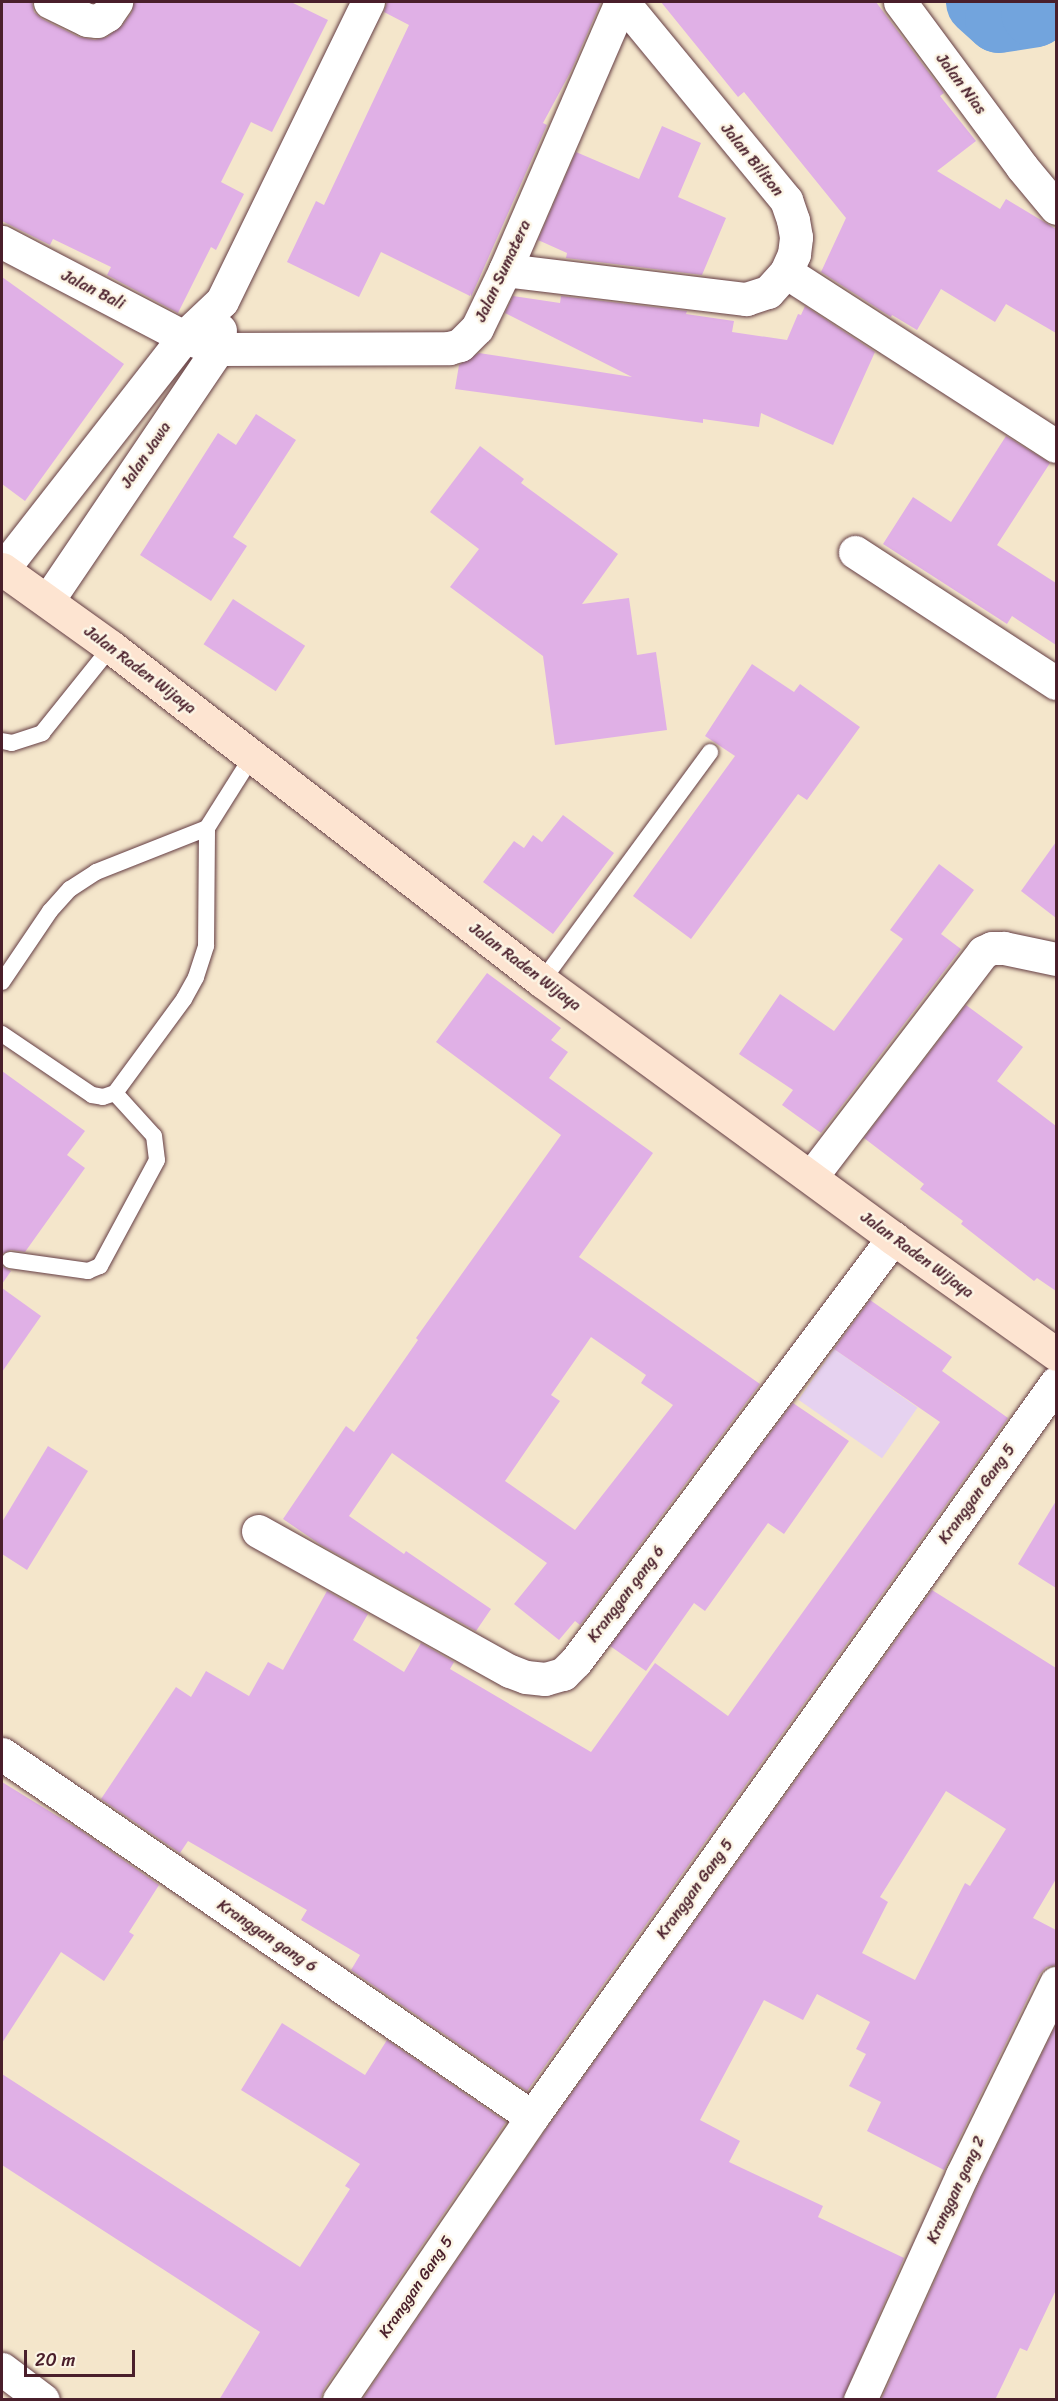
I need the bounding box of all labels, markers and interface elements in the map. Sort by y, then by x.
street label: Jalan Nias [932,50,990,118]
street label: Jalan Biliton [717,120,787,200]
street label: Jalan Sumatera [471,217,535,325]
street label: Jalan Bali [58,266,128,314]
street label: Jalan Jawa [117,418,175,492]
street label: Jalan Raden Wijaya [81,622,199,718]
street label: Jalan Raden Wijaya [466,919,584,1015]
street label: Jalan Raden Wijaya [857,1208,977,1302]
street label: Kranggan Gang 5 [934,1440,1020,1548]
street label: Kranggan gang 6 [583,1542,669,1646]
street label: Kranggan Gang 5 [652,1835,738,1943]
street label: Kranggan gang 6 [214,1896,320,1976]
street label: Kranggan gang 2 [923,2133,989,2247]
street label: Kranggan Gang 5 [375,2232,457,2342]
scale bar [27,2338,138,2376]
text: 20 m [35,2344,75,2376]

